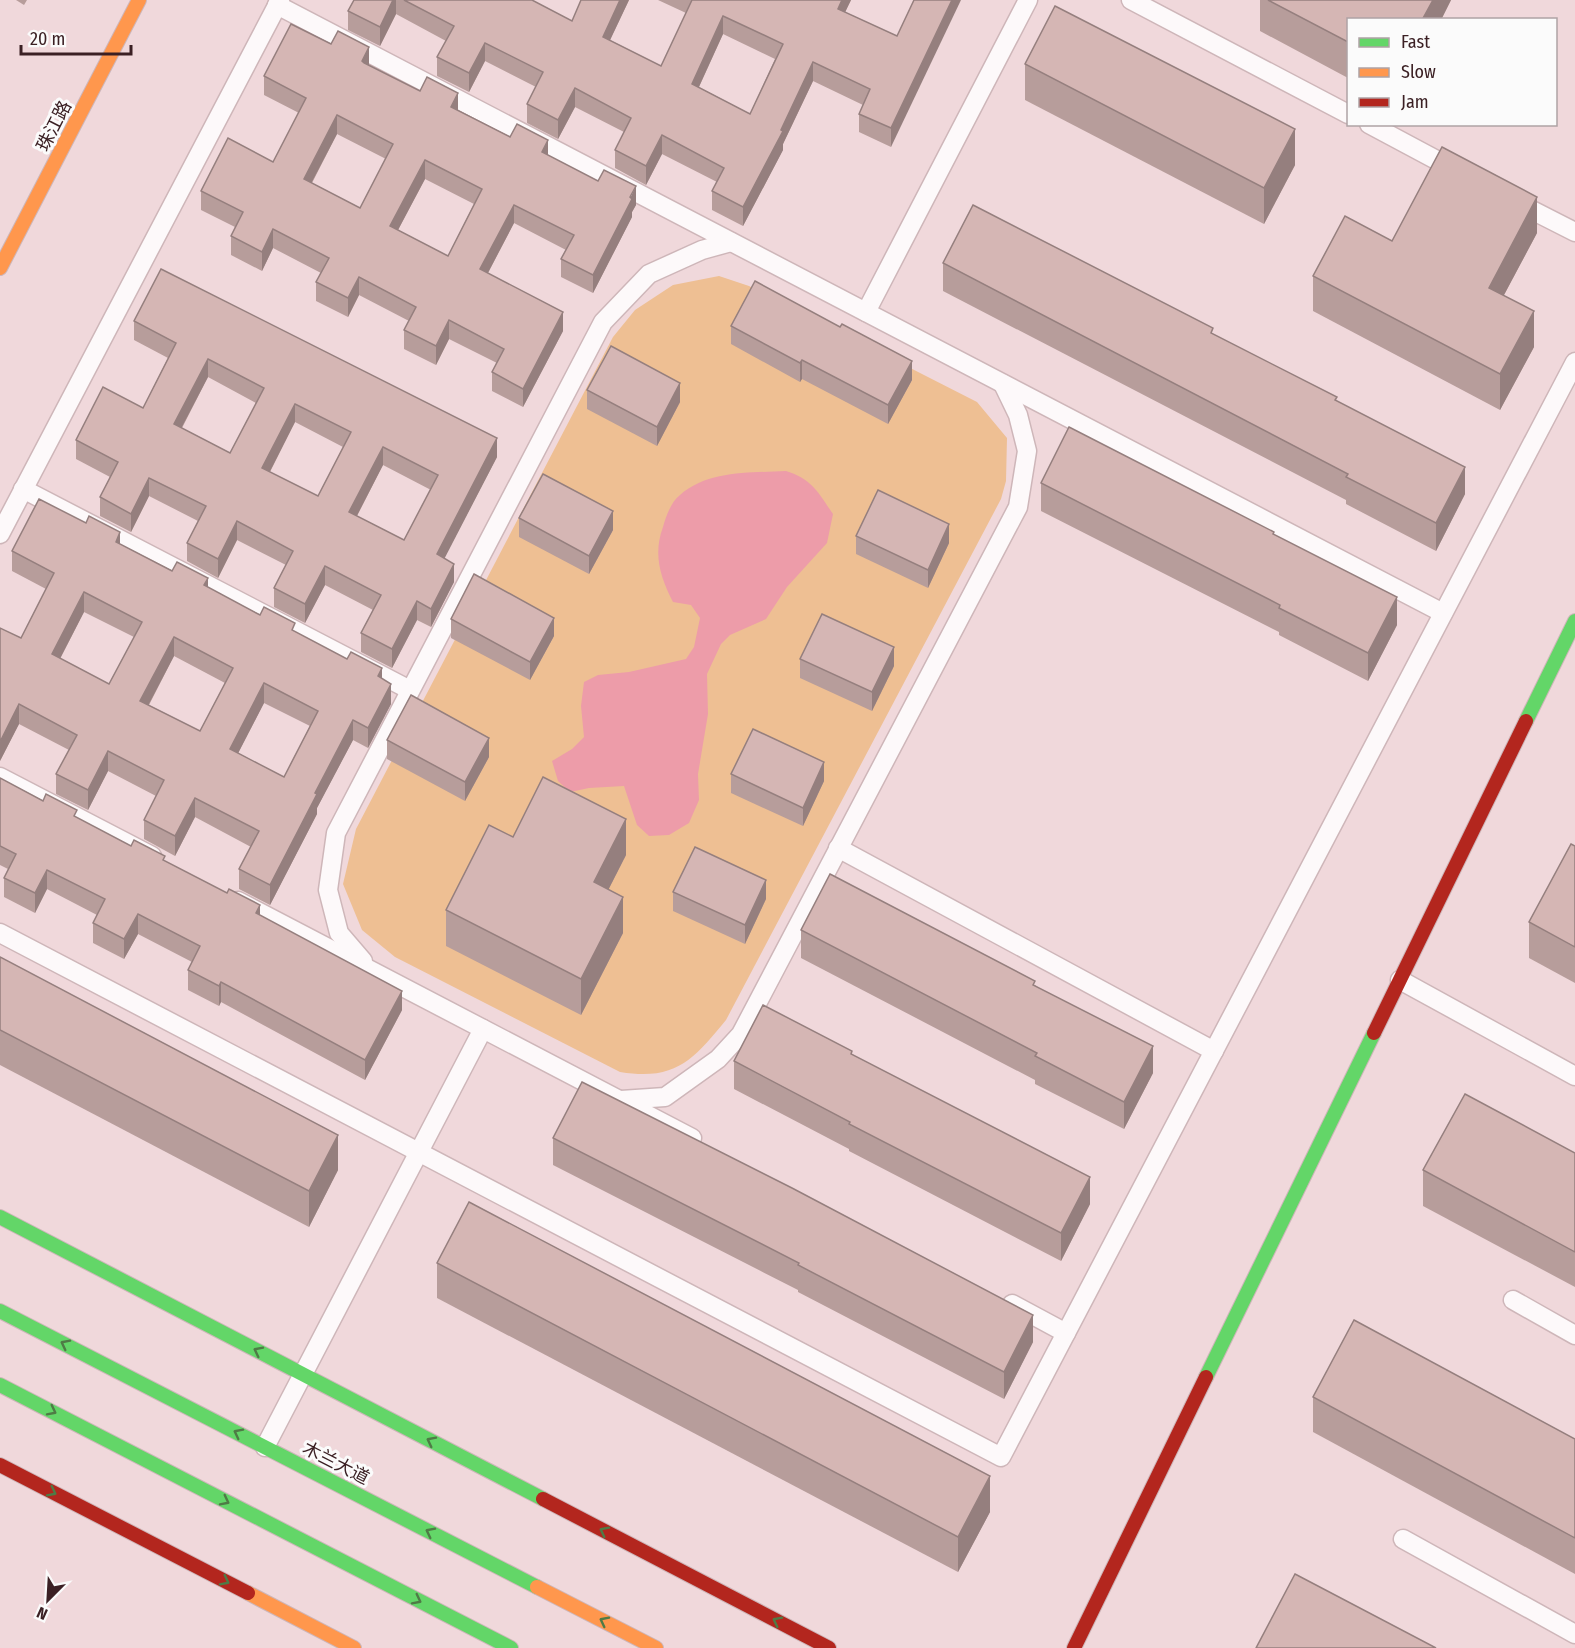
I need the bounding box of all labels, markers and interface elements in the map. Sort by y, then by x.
scale bar [21,18,130,56]
legend [1347,18,1557,126]
text: 20 m [30,28,65,50]
text: Fast [1401,31,1430,53]
text: Slow [1401,61,1436,83]
text: Jam [1401,91,1429,113]
street label: 珠江路 [32,97,76,155]
one-way arrow [60,1340,71,1351]
one-way arrow [253,1347,264,1358]
one-way arrow [46,1404,57,1416]
one-way arrow [234,1429,245,1440]
street label: 木兰大道 [299,1437,373,1489]
one-way arrow [426,1437,437,1448]
one-way arrow [46,1484,57,1496]
one-way arrow [219,1494,230,1505]
one-way arrow [599,1527,610,1538]
one-way arrow [426,1528,437,1539]
north arrow [18,1570,78,1630]
one-way arrow [219,1574,230,1585]
one-way arrow [411,1592,422,1604]
text: N [34,1603,50,1624]
one-way arrow [599,1617,610,1628]
one-way arrow [772,1617,783,1628]

